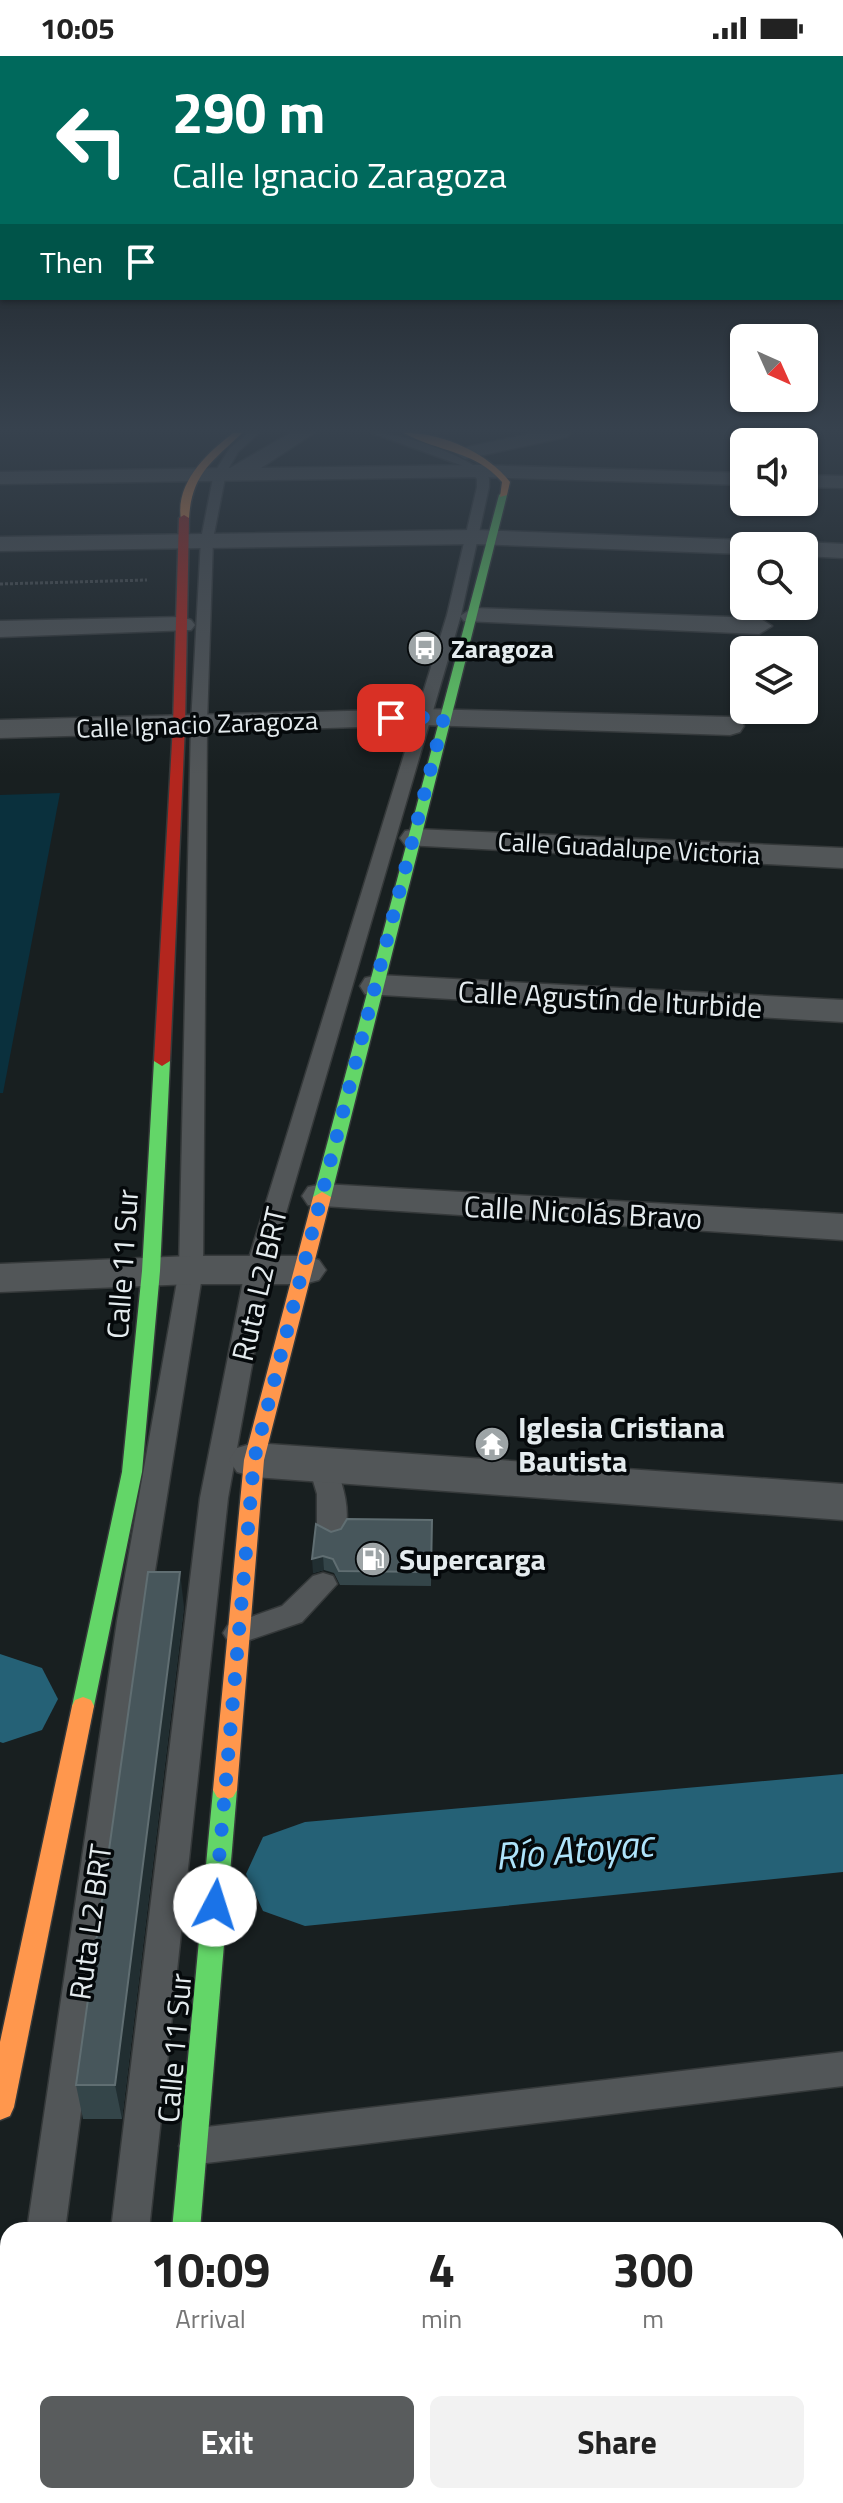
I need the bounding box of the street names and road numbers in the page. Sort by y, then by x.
street label: Calle Ignacio Zaragoza [75,700,319,748]
street label: Calle Guadalupe Victoria [497,822,761,874]
street label: Calle Agustín de Iturbide [457,968,763,1030]
street label: Calle Nicolás Bravo [463,1183,703,1241]
street label: Calle 11 Sur [94,1188,150,1340]
street label: Ruta L2 BRT [219,1202,299,1366]
street label: Ruta L2 BRT [56,1841,124,2003]
street label: Calle 11 Sur [145,1971,203,2125]

